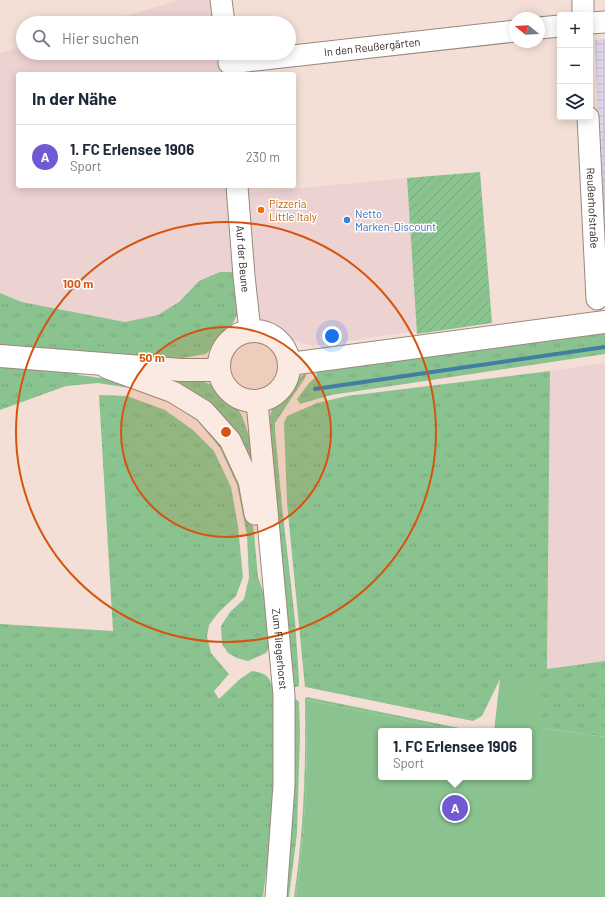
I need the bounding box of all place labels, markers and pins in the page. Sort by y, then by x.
place label: Pizzeria Little Italy [269,197,317,223]
marker: Pizzeria Little Italy [256,205,266,215]
place label: Netto Marken-Discount [355,207,436,233]
marker: Netto Marken-Discount [342,215,352,225]
centre of rings [219,425,233,439]
pin: A [442,793,468,823]

